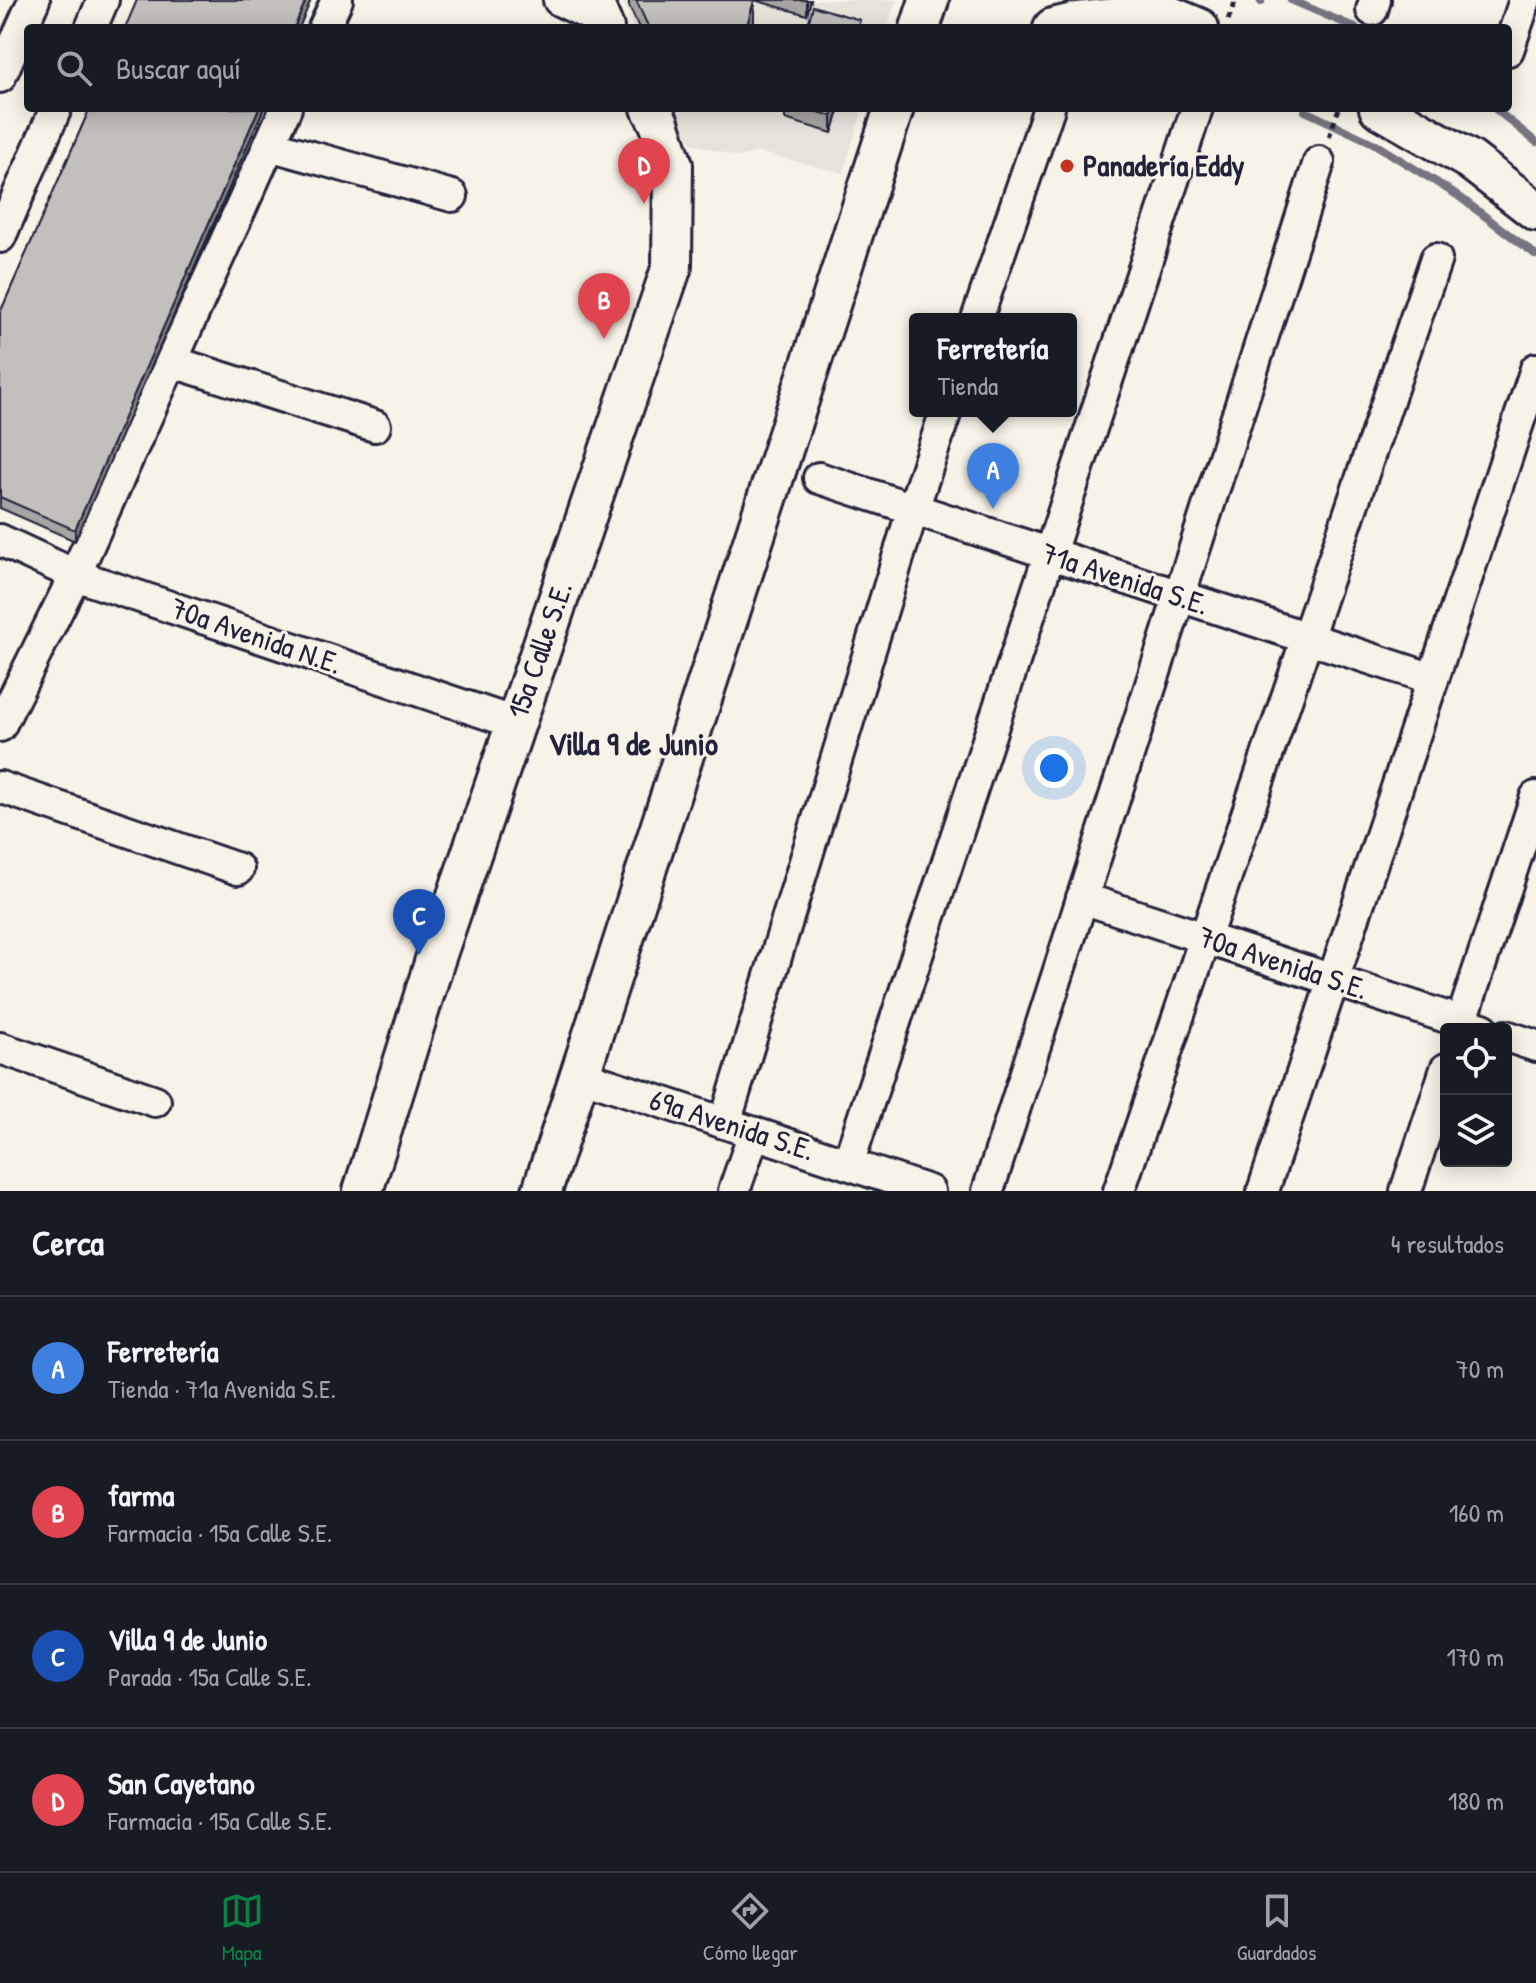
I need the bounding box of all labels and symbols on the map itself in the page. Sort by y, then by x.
pin: D [618,138,670,204]
place label: Panadería Eddy [1083,145,1245,186]
marker: Panadería Eddy [1058,157,1076,175]
pin: B [578,273,630,339]
pin: A [967,443,1019,509]
street label: 71a Avenida S.E. [1037,532,1214,624]
street label: 15a Calle S.E. [497,576,581,723]
street label: 70a Avenida N.E. [166,587,347,683]
district label: Villa 9 de Junio [548,722,718,765]
your location [1034,748,1074,788]
pin: C [393,889,445,955]
street label: 70a Avenida S.E. [1193,916,1373,1008]
street label: 69a Avenida S.E. [645,1079,820,1169]

